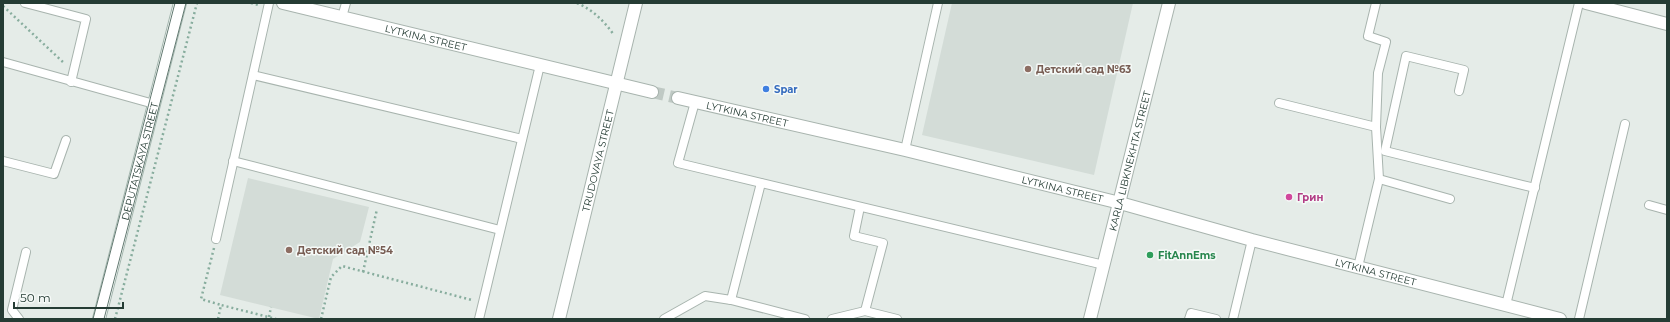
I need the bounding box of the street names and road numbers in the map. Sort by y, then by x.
street label: LYTKINA STREET [384,21,468,54]
street label: KARLA LIBKNEKHTA STREET [1106,89,1153,232]
street label: LYTKINA STREET [705,98,790,130]
street label: DEPUTATSKAYA STREET [118,100,161,221]
street label: TRUDOVAYA STREET [579,108,616,213]
street label: LYTKINA STREET [1020,172,1105,205]
street label: LYTKINA STREET [1334,255,1418,288]

